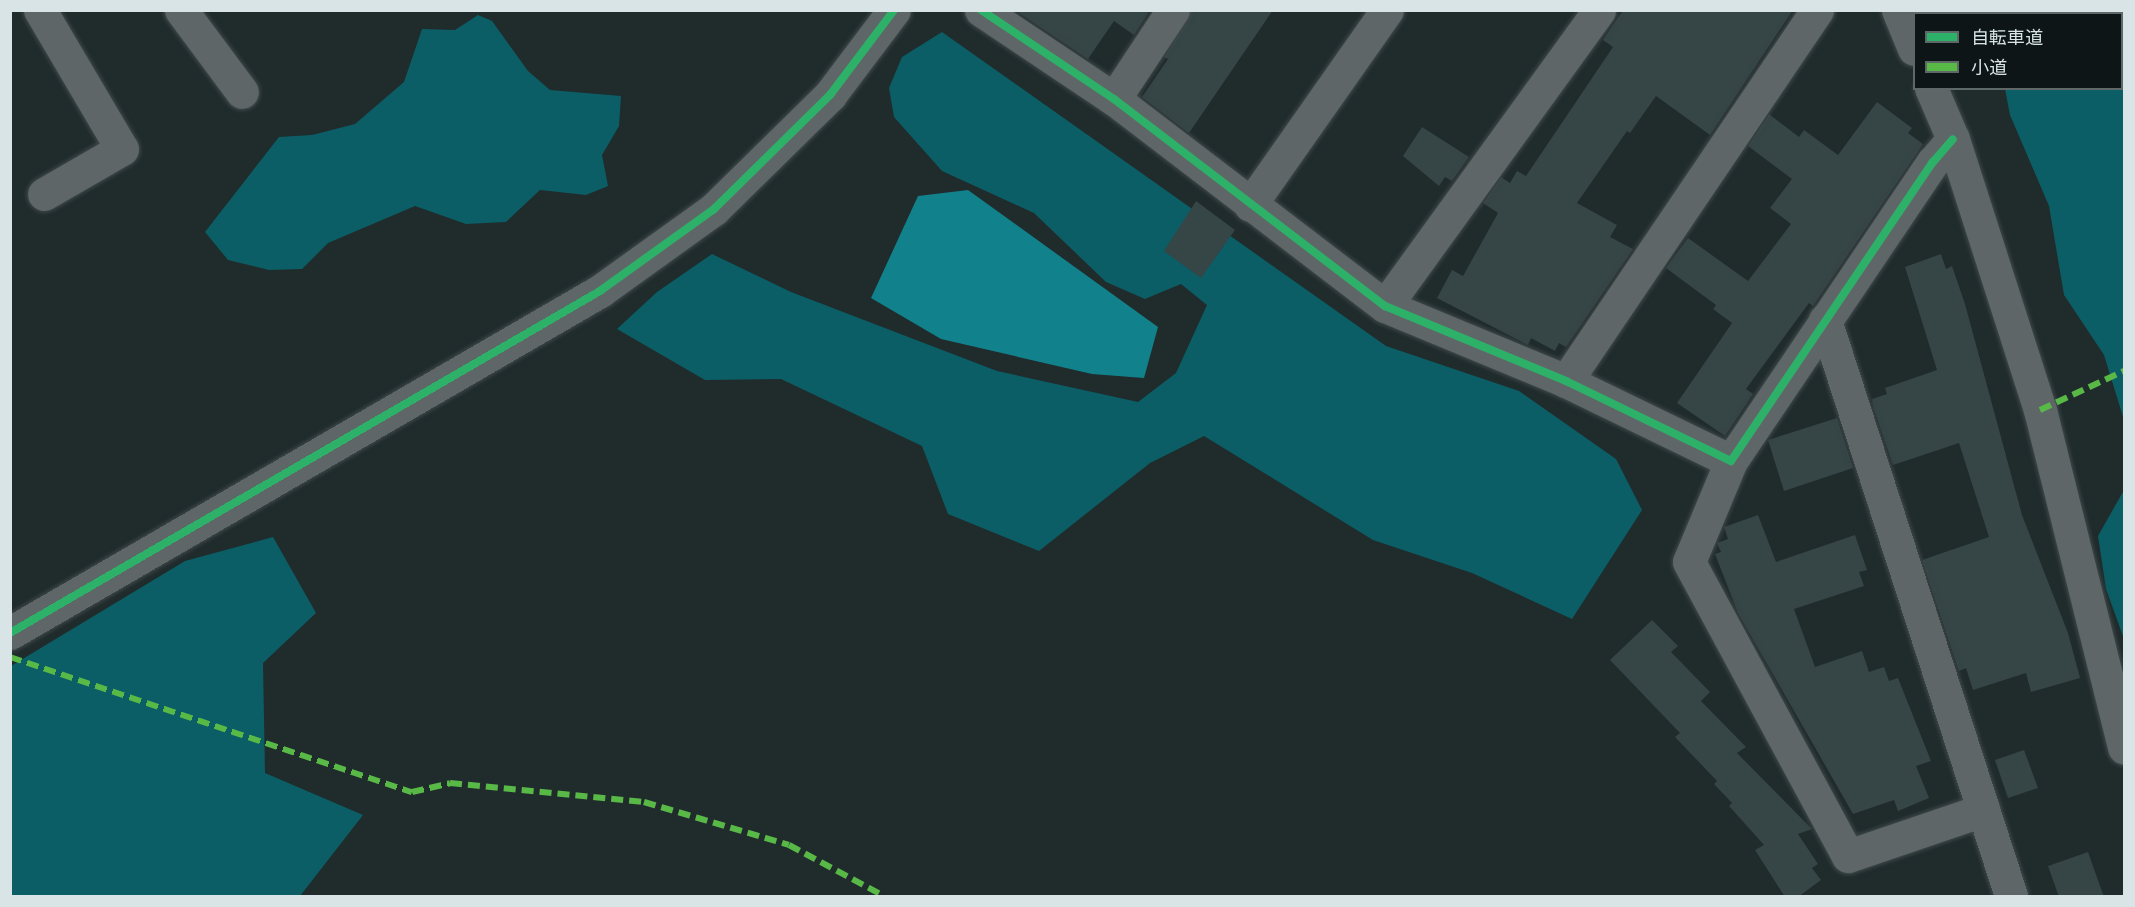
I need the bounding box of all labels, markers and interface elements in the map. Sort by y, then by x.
legend [1913,12,2123,90]
text: 自転車道 [1971,25,2043,51]
text: 小道 [1971,55,2007,81]

